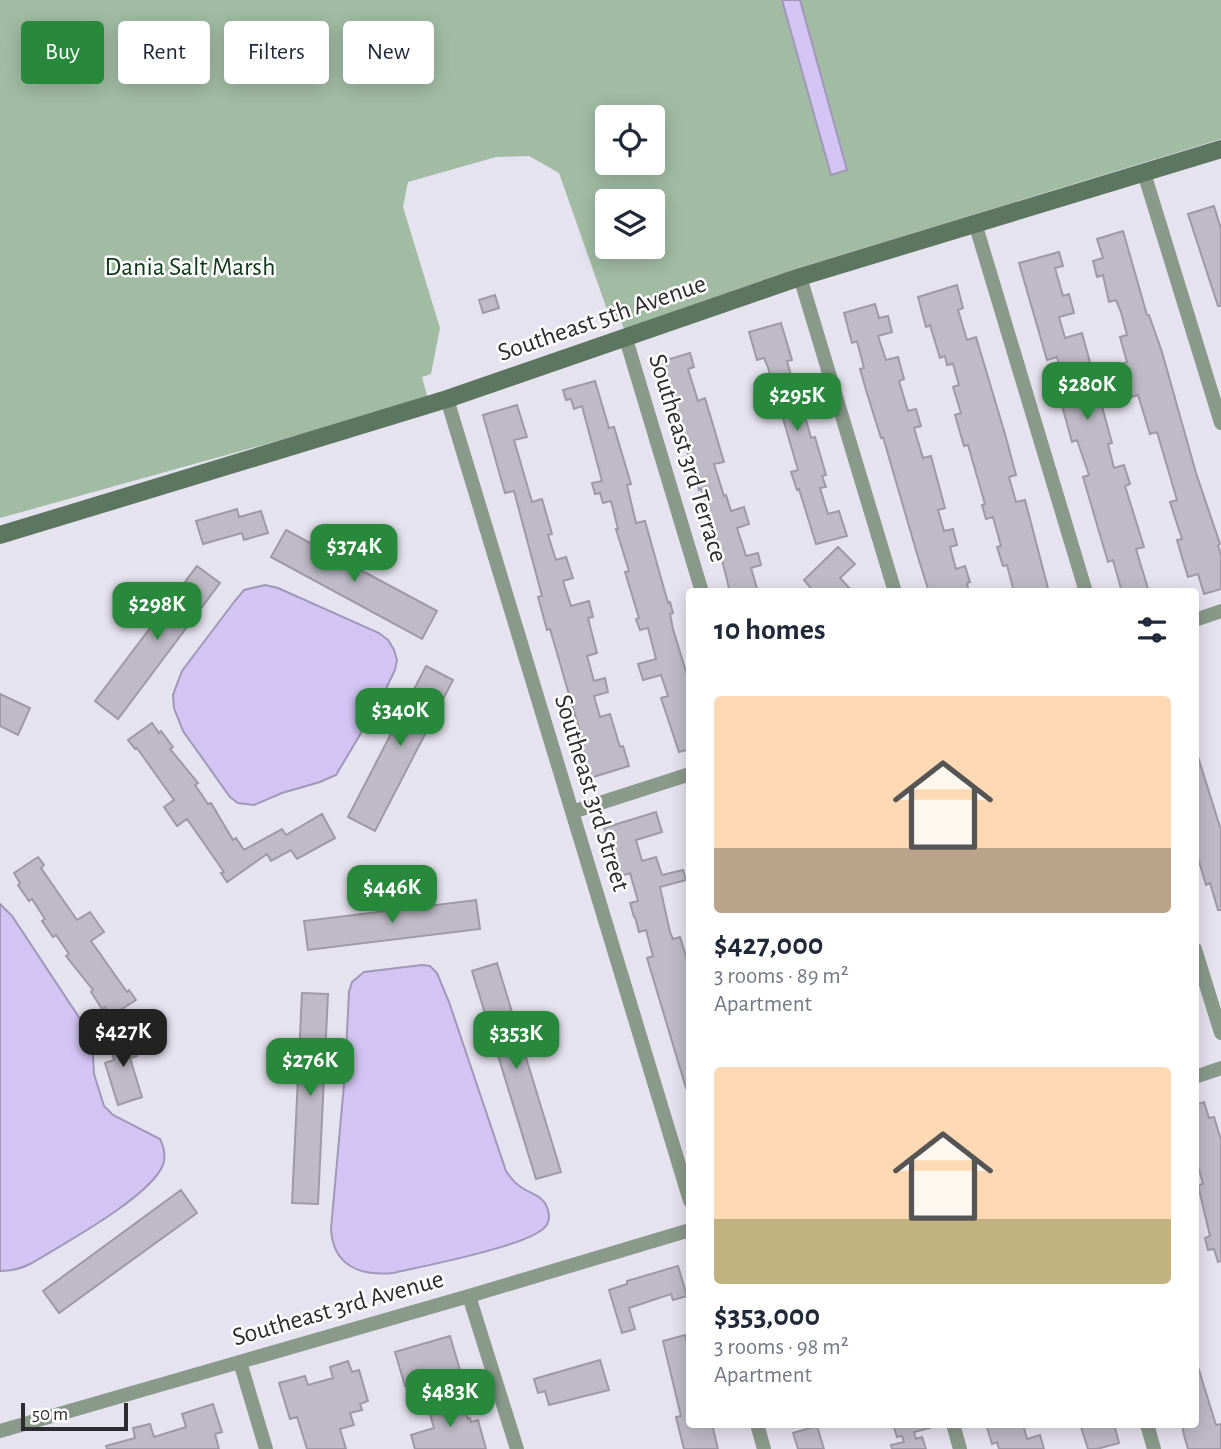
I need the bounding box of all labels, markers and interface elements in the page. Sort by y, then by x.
chip: Buy [21,21,104,84]
chip: Rent [118,21,210,84]
chip: Filters [224,21,329,84]
chip: New [343,21,434,84]
map controls [595,105,665,259]
button: locate [595,105,665,175]
button: layers [595,189,665,259]
park label: Dania Salt Marsh [105,254,275,280]
street label: Southeast 5th Avenue [494,270,710,366]
street label: Southeast 3rd Terrace [644,351,732,565]
pin: $280K [1038,362,1136,422]
text: $280K [1058,373,1116,396]
pin: $295K [748,374,846,433]
text: $295K [769,384,825,407]
pin: $374K [305,524,403,584]
text: $374K [326,535,382,558]
pin: $298K [108,582,206,642]
text: $298K [128,593,186,616]
icon: filters [1133,611,1171,649]
text: 10 homes [714,615,825,645]
pin: $340K [351,688,449,748]
street label: Southeast 3rd Street [550,692,634,894]
text: $340K [371,699,429,722]
icon: home [880,742,1006,868]
pin: $446K [343,866,441,925]
text: $446K [363,876,421,899]
text: $427,000 [714,930,823,960]
text: 3 rooms · 89 m² [714,965,849,988]
text: Apartment [714,993,812,1016]
pin: $427K [74,1010,172,1069]
pin: $353K [467,1012,565,1071]
text: $427K [95,1020,151,1043]
text: $353K [489,1022,543,1045]
pin: $276K [261,1038,359,1098]
text: $276K [282,1049,338,1072]
icon: home [880,1113,1006,1239]
street label: Southeast 3rd Avenue [229,1265,447,1351]
text: $353,000 [714,1301,820,1331]
text: 3 rooms · 98 m² [714,1336,849,1359]
text: Apartment [714,1364,812,1387]
pin: $483K [401,1370,499,1429]
text: $483K [422,1380,478,1403]
scale bar [21,1400,128,1432]
text: 50 m [32,1405,68,1424]

